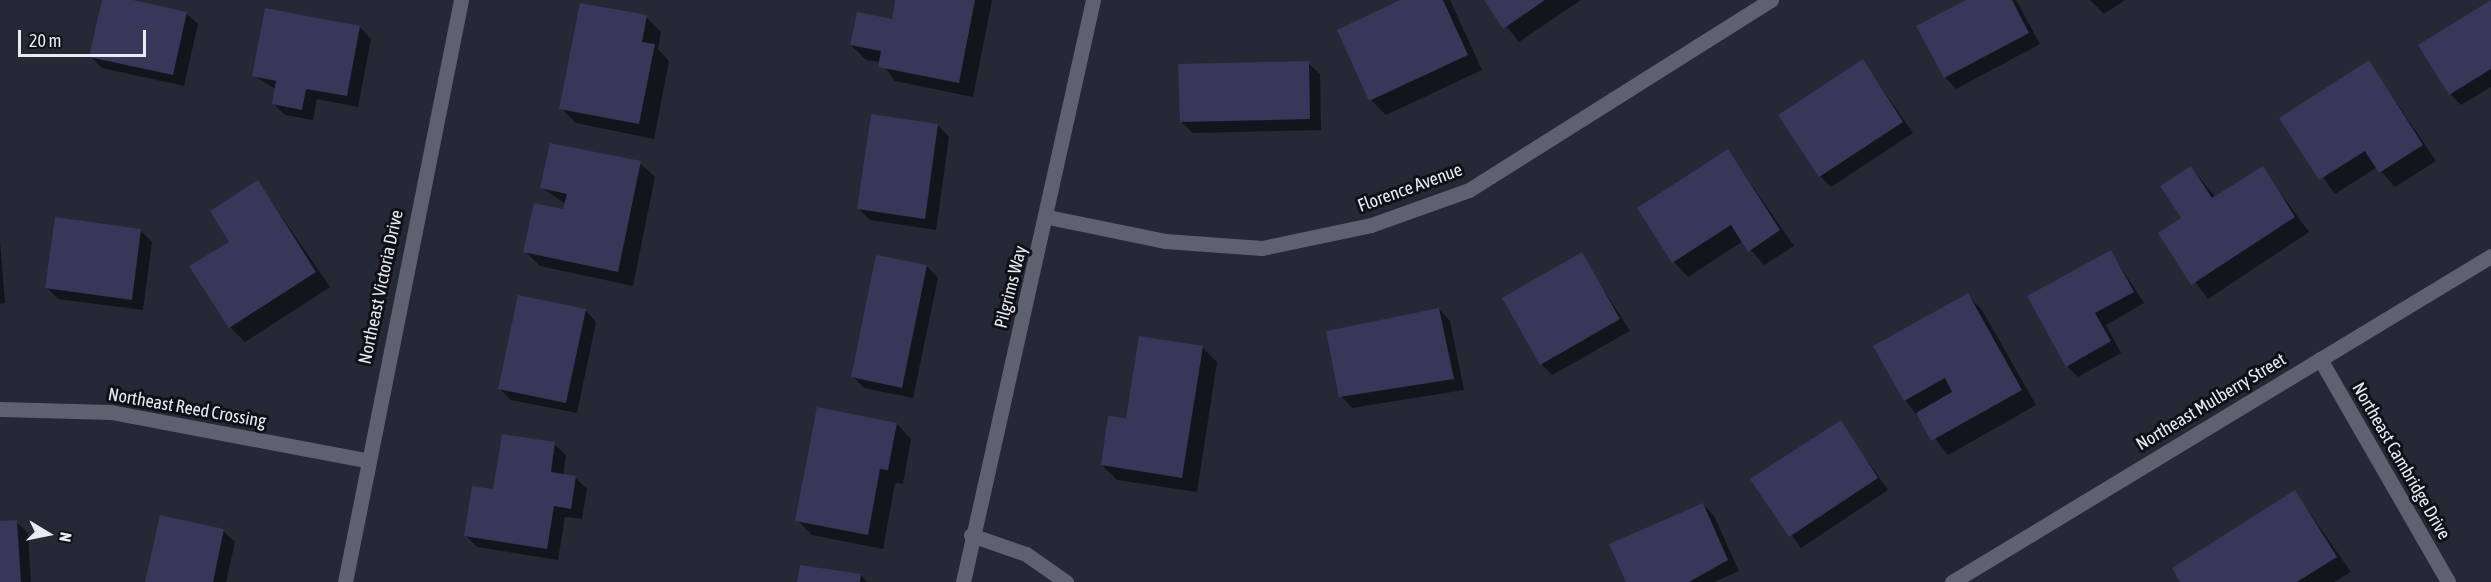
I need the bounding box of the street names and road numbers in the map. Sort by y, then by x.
street label: Florence Avenue [1355,159,1465,217]
street label: Northeast Victoria Drive [354,208,408,366]
street label: Pilgrims Way [990,243,1032,331]
street label: Northeast Mulberry Street [2132,349,2290,455]
street label: Northeast Cambridge Drive [2347,379,2455,543]
street label: Northeast Reed Crossing [106,383,268,433]

